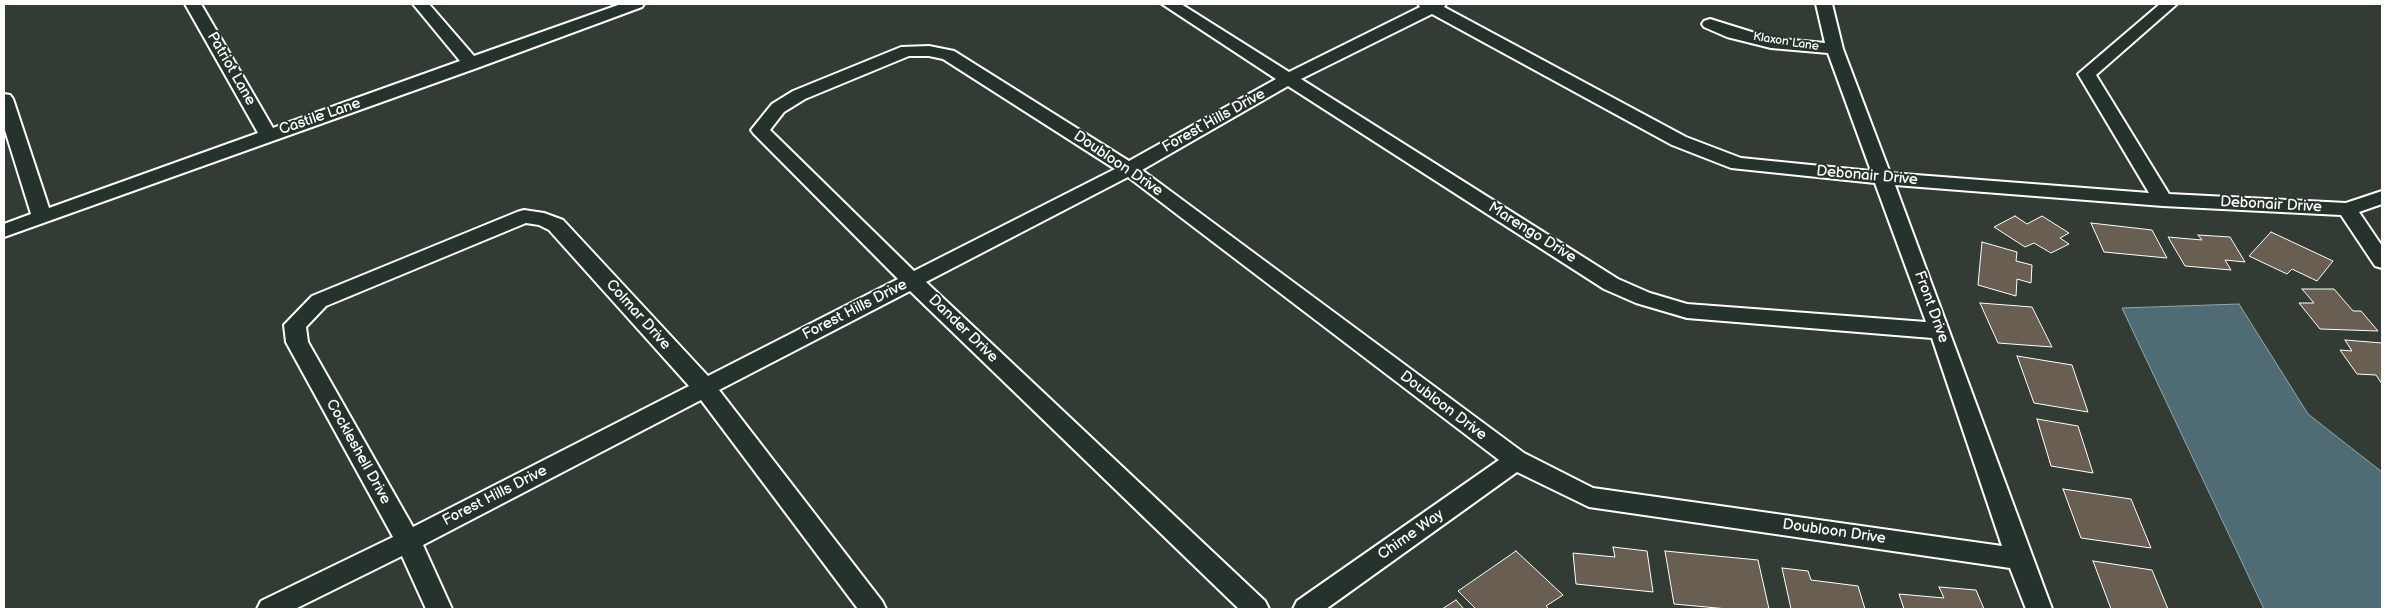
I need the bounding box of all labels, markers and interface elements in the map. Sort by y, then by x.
street label: Patriot Lane [203,29,259,109]
street label: Klaxon Lane [1752,30,1820,54]
street label: Forest Hills Drive [1159,85,1269,157]
street label: Castile Lane [277,95,363,139]
street label: Doubloon Drive [1070,127,1166,201]
street label: Debonair Drive [1816,163,1918,189]
street label: Debonair Drive [2220,193,2322,217]
street label: Marengo Drive [1485,199,1579,267]
street label: Front Drive [1910,269,1952,345]
street label: Colmar Drive [602,276,674,354]
street label: Forest Hills Drive [800,276,910,344]
street label: Dander Drive [924,291,1002,367]
street label: Doubloon Drive [1396,368,1490,444]
street label: Cockleshell Drive [322,396,394,508]
street label: Forest Hills Drive [440,462,550,530]
street label: Chime Way [1375,506,1447,564]
street label: Doubloon Drive [1781,516,1887,548]

